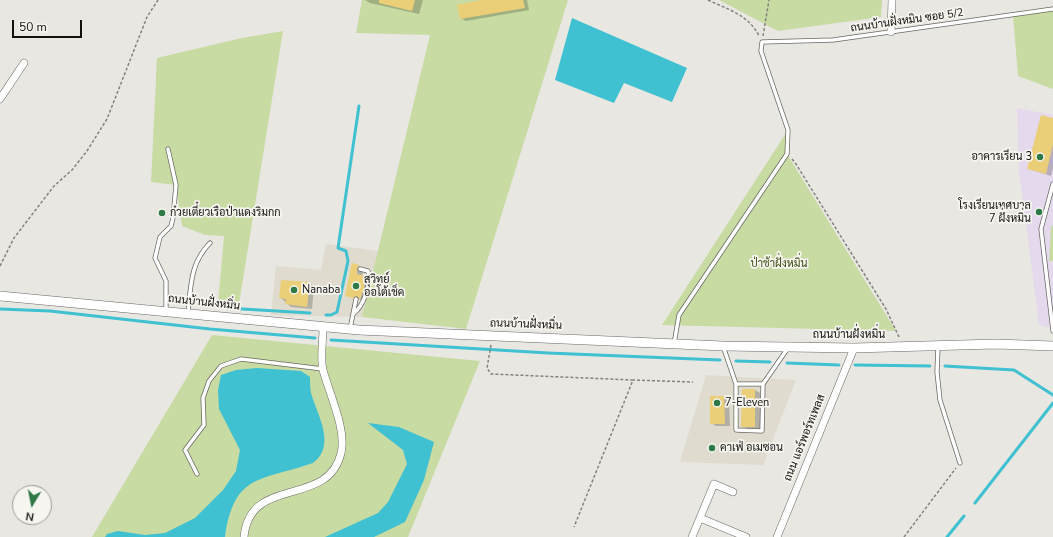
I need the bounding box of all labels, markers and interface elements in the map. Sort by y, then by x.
street label: ถนนบ้านฝั่งหมิน ซอย 5/2 [850,7,964,35]
scale bar [14,12,84,38]
text: 50 m [19,19,47,35]
place label: อาคารเรียน 3 [971,150,1032,164]
marker: อาคารเรียน 3 [1035,152,1045,162]
place label: โรงเรียนเทศบาล 7 ฝั่งหมิ่น [958,199,1031,225]
place label: ก๋วยเตี๋ยวเรือป่าแดงริมกก [170,206,281,220]
marker: โรงเรียนเทศบาล 7 ฝั่งหมิ่น [1034,207,1044,217]
marker: ก๋วยเตี๋ยวเรือป่าแดงริมกก [157,208,167,218]
park label: ป่าช้าฝั่งหมิ่น [750,257,808,271]
place label: สุวิทย์ ออโต้เช็ค [364,273,404,299]
marker: สุวิทย์ ออโต้เช็ค [351,281,361,291]
place label: Nanaba [302,283,340,297]
marker: Nanaba [289,285,299,295]
street label: ถนนบ้านฝั่งหมิ่น [167,293,241,313]
street label: ถนนบ้านฝั่งหมิ่น [490,317,562,333]
street label: ถนนบ้านฝั่งหมิ่น [813,328,885,342]
street label: ถนน แอร์พอร์ทเพลส [782,393,828,483]
place label: 7-Eleven [725,396,769,410]
marker: 7-Eleven [712,398,722,408]
place label: คาเฟ่ อเมซอน [720,441,783,455]
marker: คาเฟ่ อเมซอน [707,443,717,453]
north arrow [12,485,52,525]
text: N [25,508,35,524]

